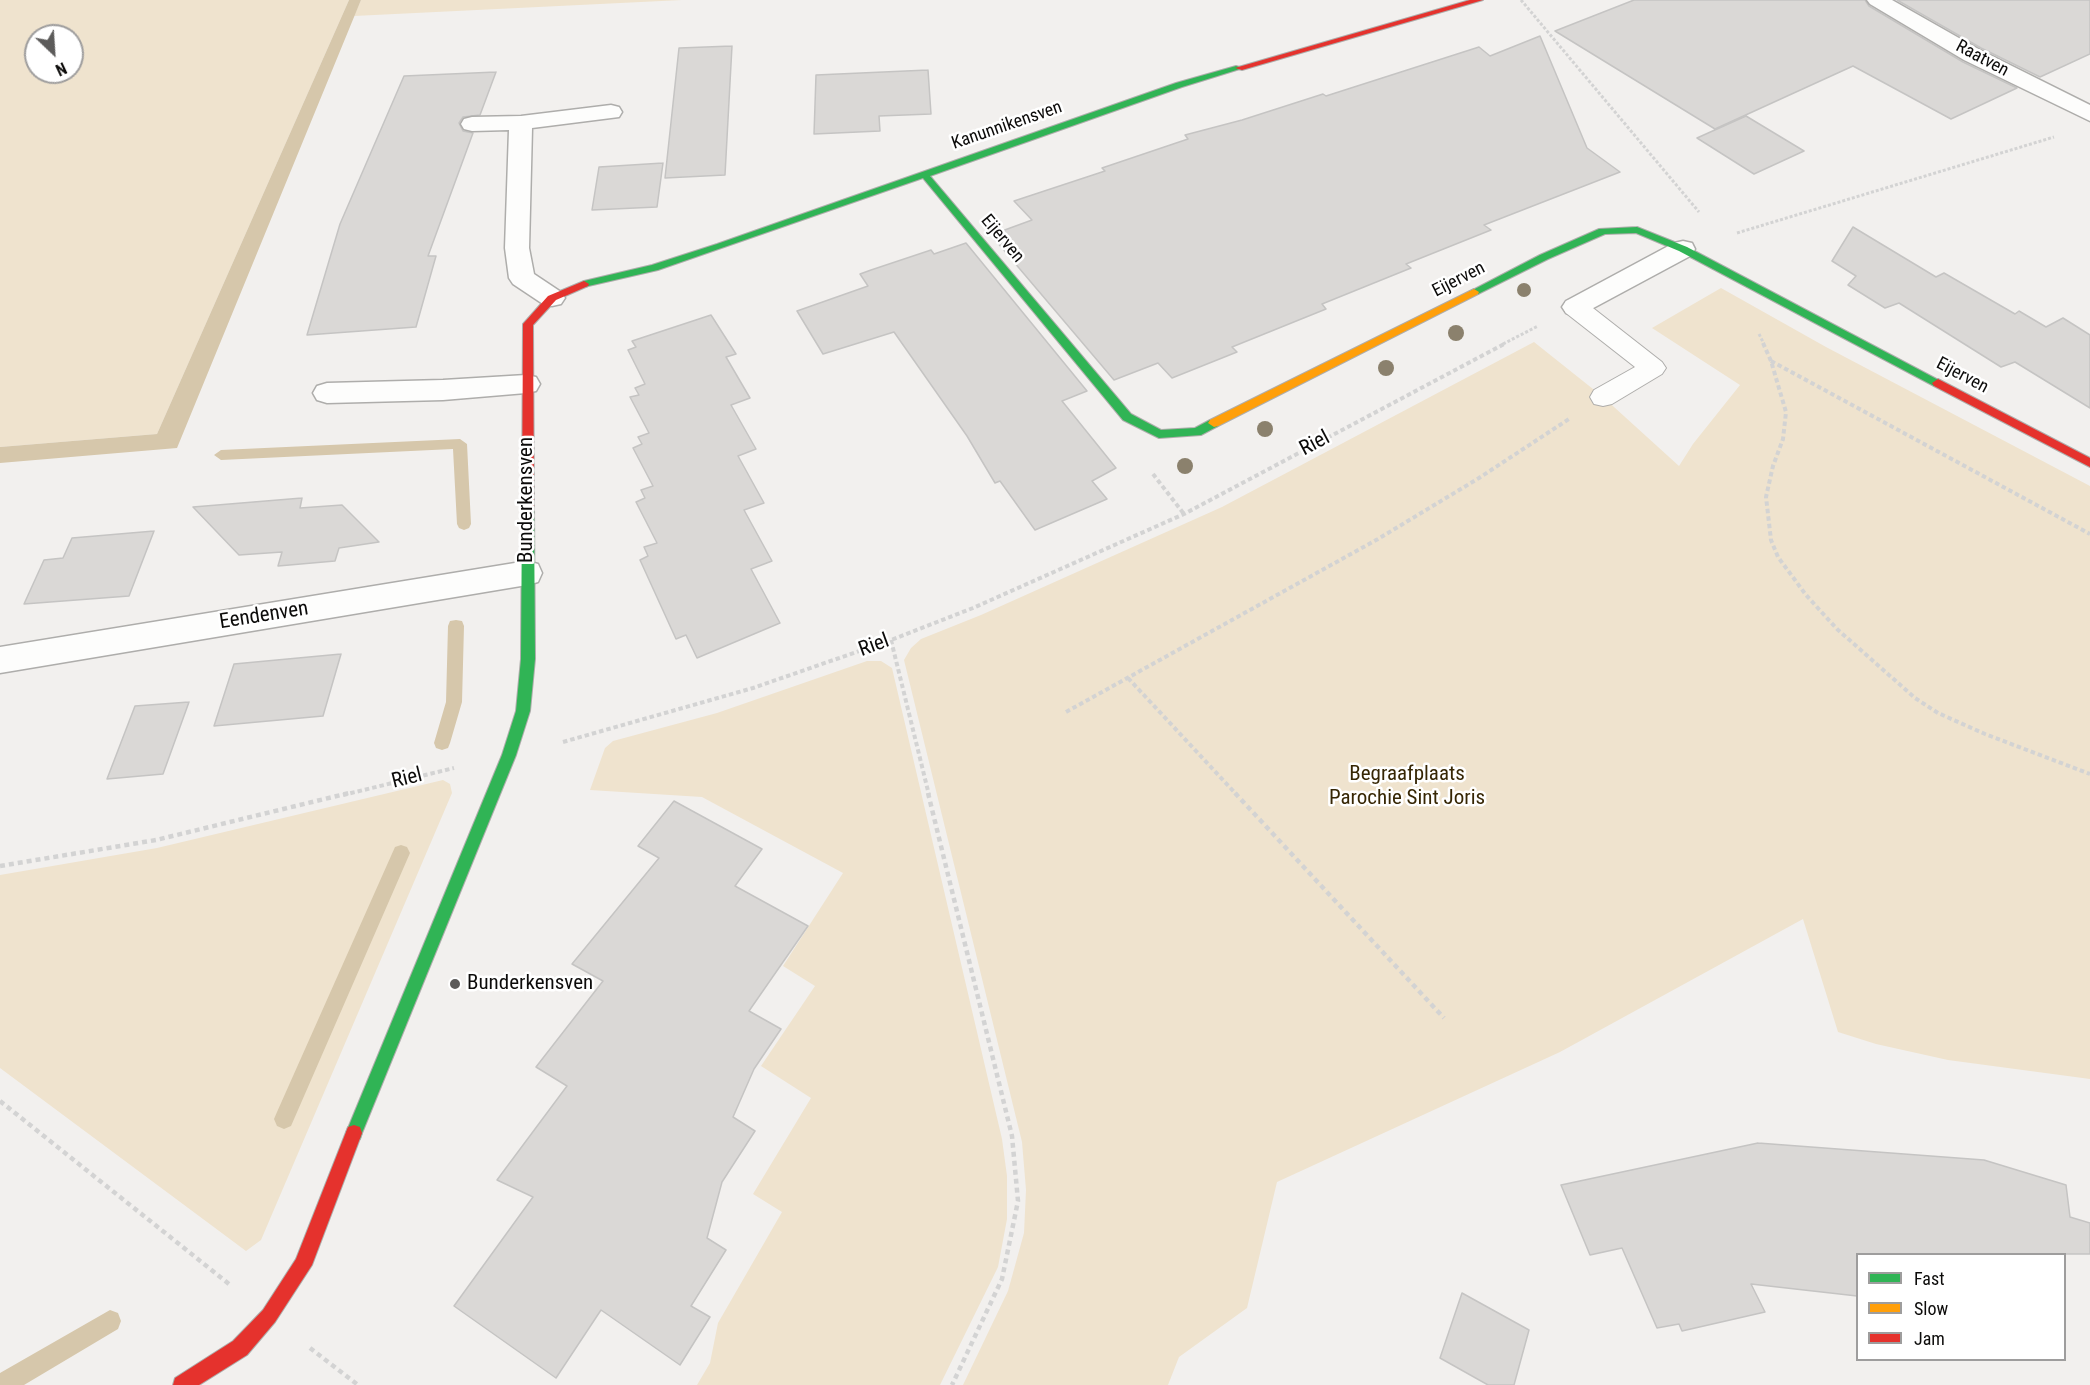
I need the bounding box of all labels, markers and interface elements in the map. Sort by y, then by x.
north arrow [24,24,84,84]
street label: Raatven [1952,36,2012,82]
text: N [53,58,69,80]
street label: Kanunnikensven [949,97,1065,155]
street label: Eijerven [976,211,1028,267]
street label: Eijerven [1429,258,1489,302]
street label: Eijerven [1932,353,1992,399]
street label: Riel [1296,426,1334,462]
street label: Bunderkensven [514,437,540,563]
street label: Eendenven [218,597,310,635]
street label: Riel [855,629,893,663]
park label: Begraafplaats Parochie Sint Joris [1329,762,1485,812]
street label: Riel [389,763,425,795]
place label: Bunderkensven [467,971,593,997]
marker: Bunderkensven [448,977,462,991]
legend [1856,1253,2066,1361]
text: Fast [1914,1268,1945,1289]
text: Slow [1914,1298,1948,1319]
text: Jam [1914,1328,1945,1349]

